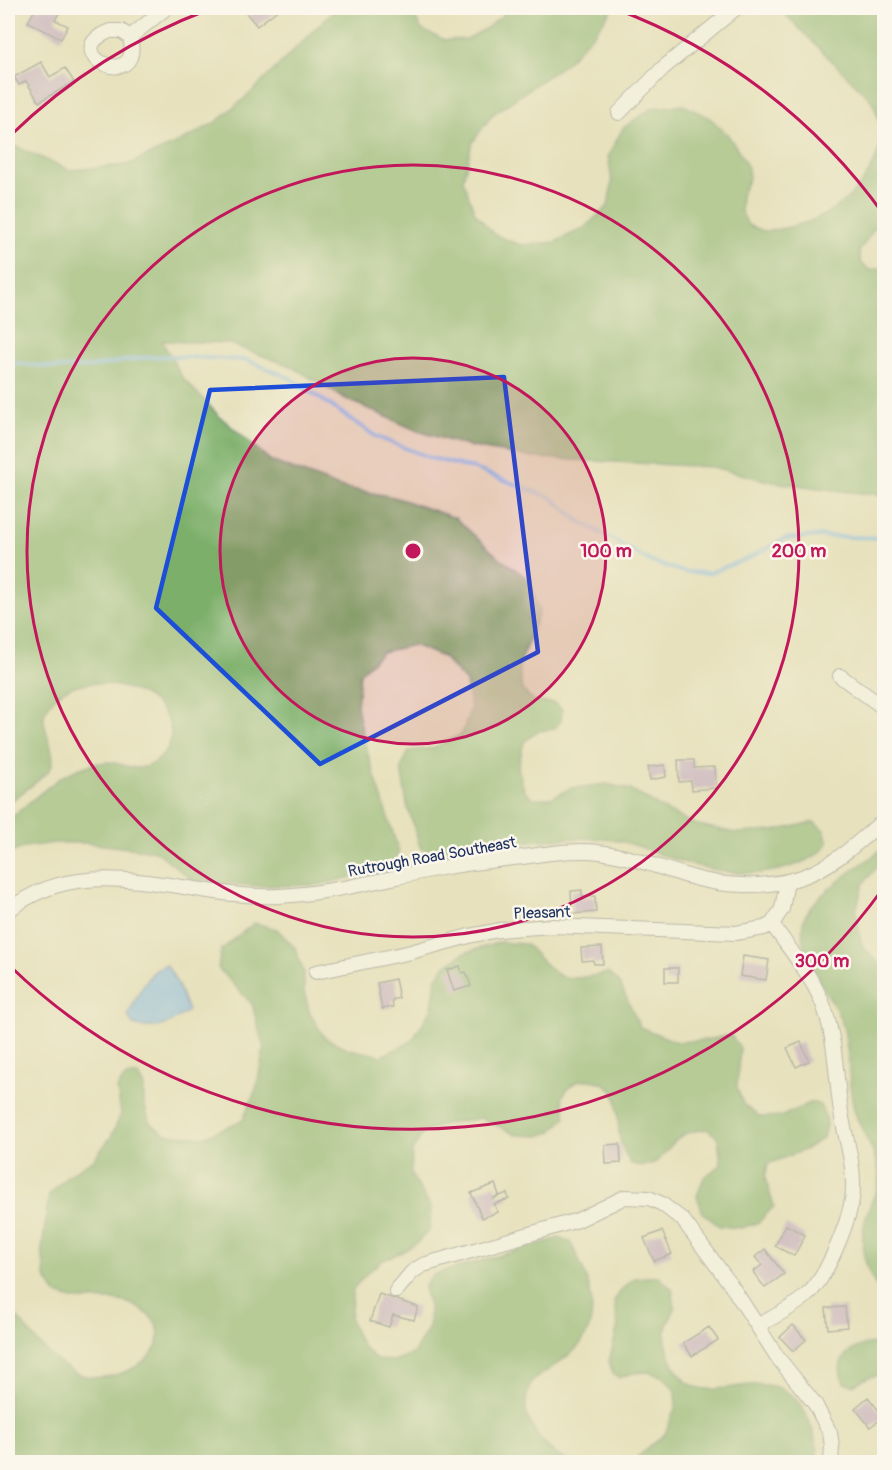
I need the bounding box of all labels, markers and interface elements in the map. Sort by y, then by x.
text: 100 m [580,540,632,563]
text: 200 m [772,540,826,563]
centre of rings [403,541,423,561]
street label: Rutrough Road Southeast [347,832,518,882]
street label: Pleasant [513,902,572,924]
text: 300 m [795,950,849,973]

